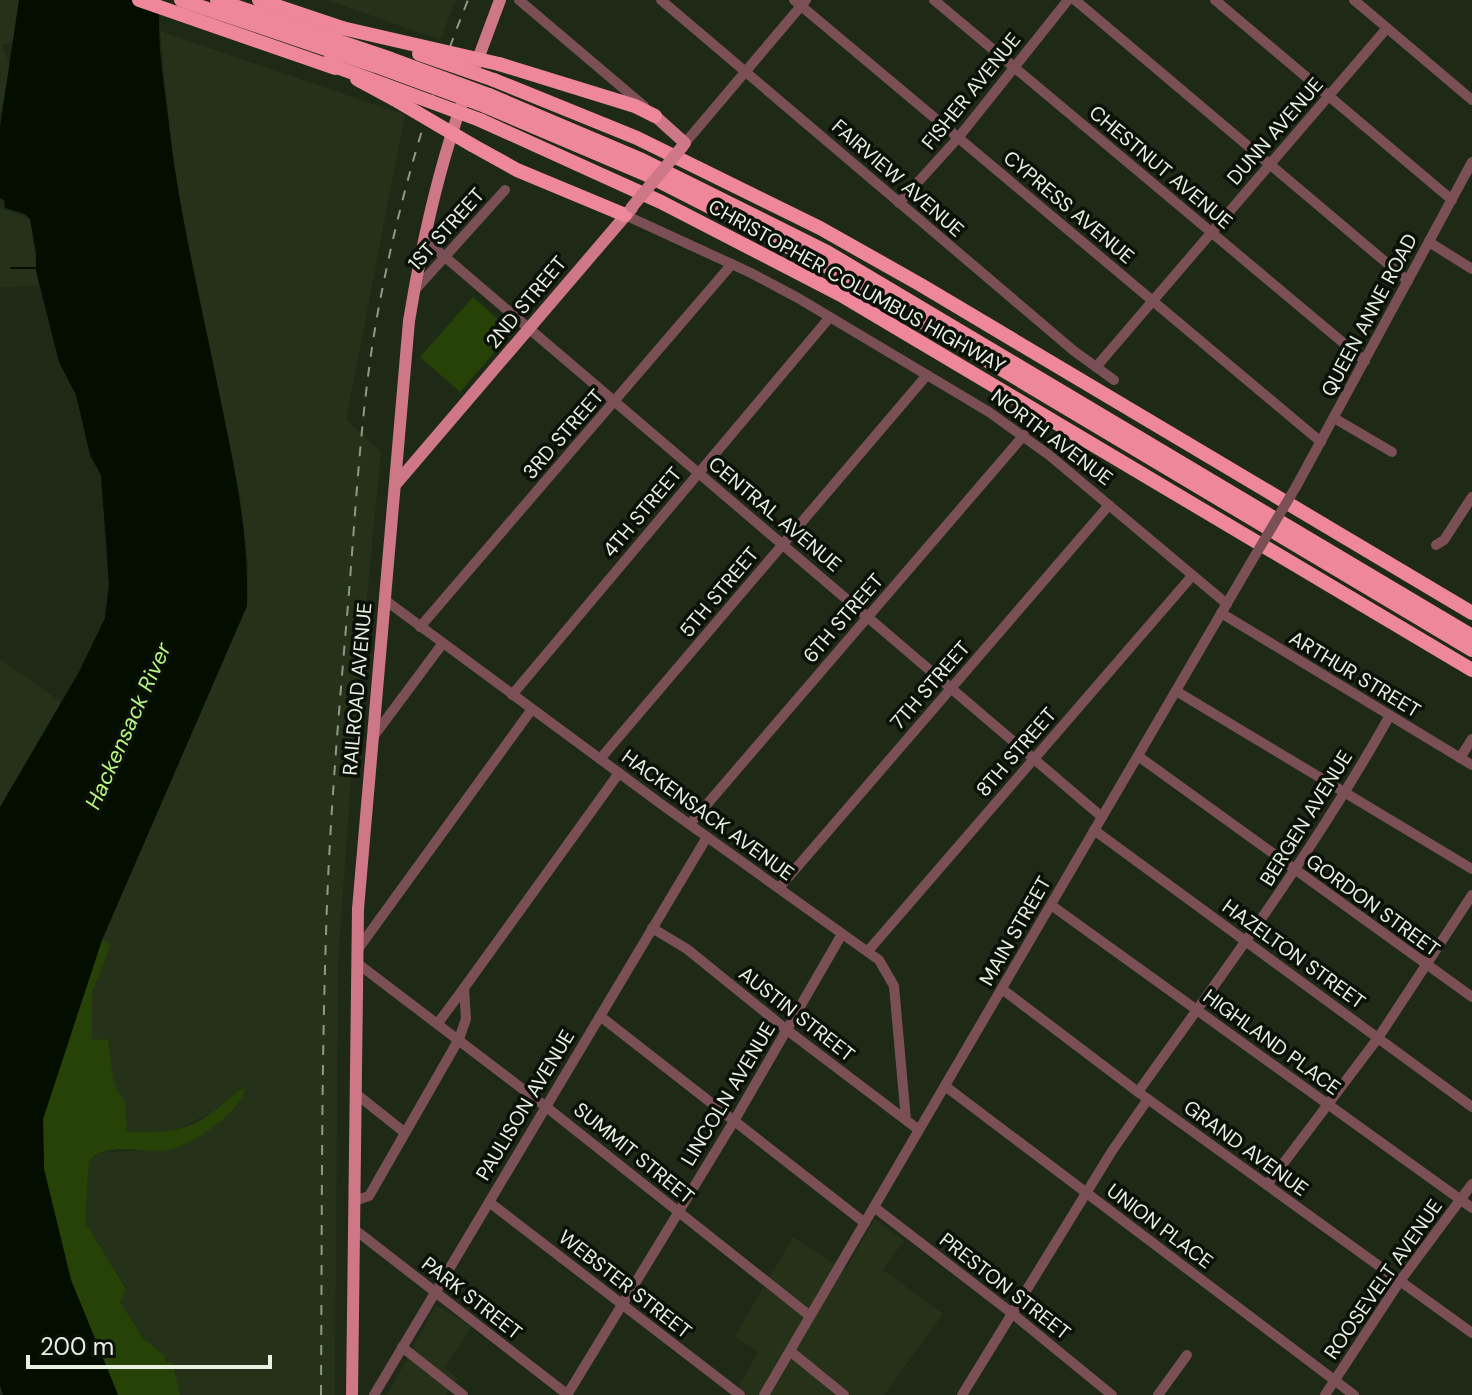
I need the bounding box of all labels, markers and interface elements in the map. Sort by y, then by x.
street label: FISHER AVENUE [916,27,1026,155]
street label: DUNN AVENUE [1221,72,1329,190]
street label: CHESTNUT AVENUE [1084,99,1238,235]
street label: FAIRVIEW AVENUE [827,113,969,243]
street label: CYPRESS AVENUE [998,145,1140,269]
street label: 1ST STREET [402,182,490,276]
street label: CHRISTOPHER COLUMBUS HIGHWAY [704,193,1010,379]
street label: QUEEN ANNE ROAD [1315,229,1423,401]
street label: 2ND STREET [480,251,572,353]
street label: NORTH AVENUE [986,383,1118,491]
street label: 3RD STREET [517,384,609,484]
street label: CENTRAL AVENUE [703,451,847,577]
street label: 4TH STREET [597,462,687,562]
street label: 5TH STREET [674,541,764,643]
street label: 6TH STREET [797,568,889,668]
street label: RAILROAD AVENUE [336,602,378,776]
street label: ARTHUR STREET [1285,625,1425,723]
street label: 7TH STREET [884,635,976,735]
water label: Hackensack River [78,637,178,814]
street label: 8TH STREET [970,702,1062,802]
street label: HACKENSACK AVENUE [617,744,799,886]
street label: BERGEN AVENUE [1254,745,1358,891]
street label: GORDON STREET [1301,848,1445,962]
street label: MAIN STREET [973,872,1057,990]
street label: HAZELTON STREET [1217,893,1371,1015]
street label: AUSTIN STREET [734,961,860,1067]
street label: HIGHLAND PLACE [1198,983,1346,1101]
street label: LINCOLN AVENUE [675,1018,781,1170]
street label: PAULISON AVENUE [470,1025,580,1185]
street label: GRAND AVENUE [1179,1094,1313,1202]
street label: SUMMIT STREET [568,1096,700,1210]
street label: UNION PLACE [1102,1178,1218,1274]
street label: ROOSEVELT AVENUE [1318,1194,1448,1364]
street label: WEBSTER STREET [553,1224,697,1344]
street label: PRESTON STREET [934,1227,1076,1345]
street label: PARK STREET [417,1251,527,1345]
scale bar [28,1319,270,1369]
text: 200 m [40,1331,114,1362]

